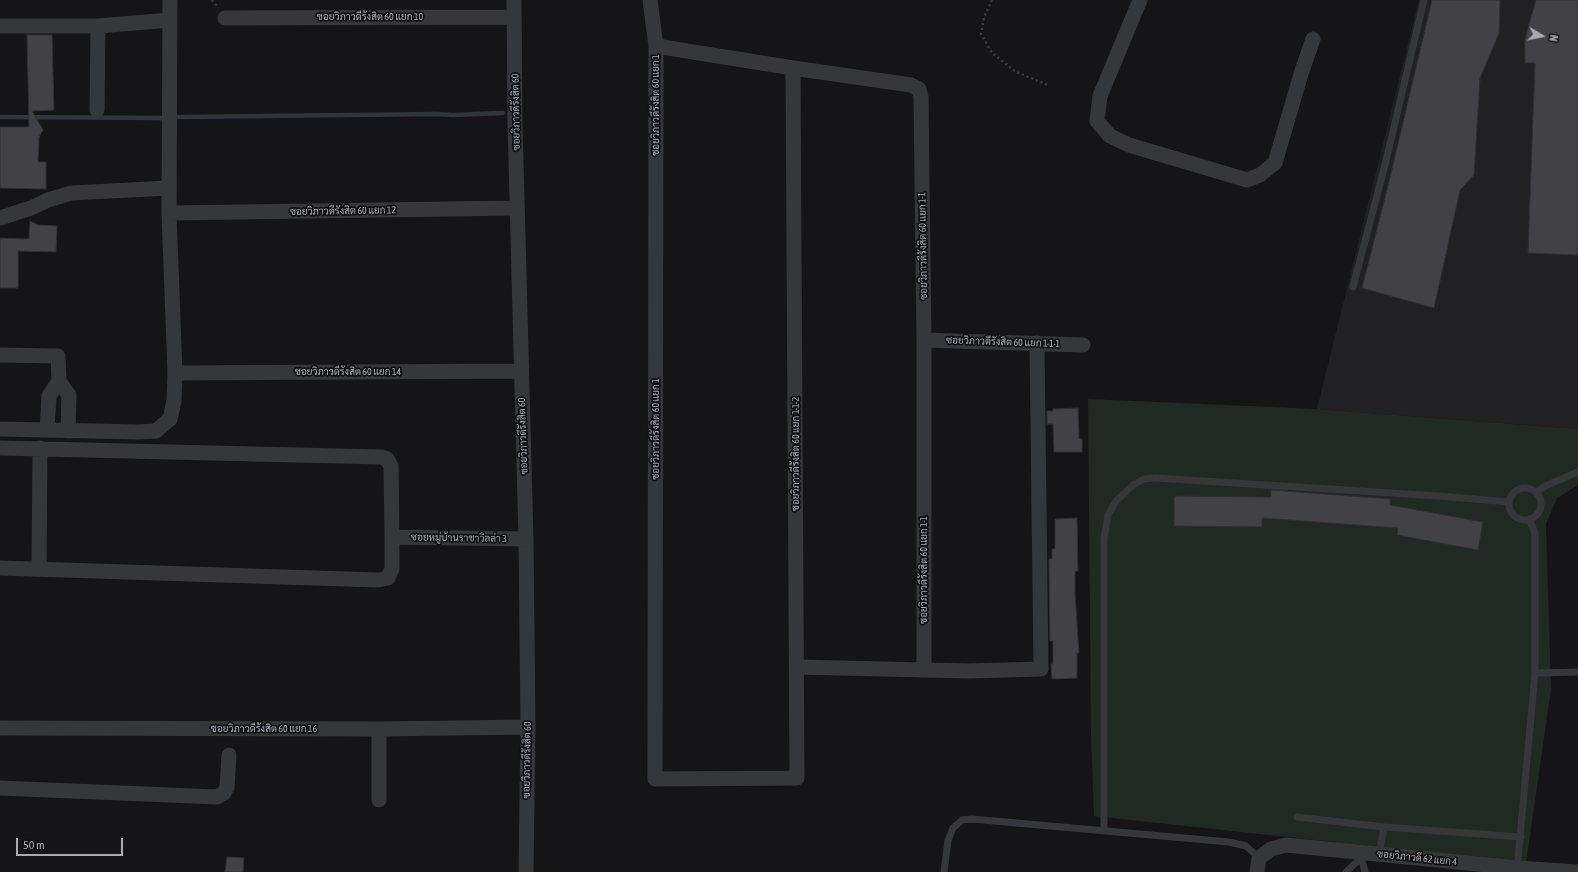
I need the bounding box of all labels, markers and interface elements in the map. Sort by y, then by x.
street label: ซอยวิภาวดีรังสิต 60 แยก 10 [317,11,423,23]
north arrow [1522,16,1562,56]
text: N [1547,34,1560,42]
street label: ซอยวิภาวดีรังสิต 60 แยก 1 [650,54,662,156]
street label: ซอยวิภาวดีรังสิต 60 [509,73,523,151]
street label: ซอยวิภาวดีรังสิต 60 แยก 1-1 [916,192,930,300]
street label: ซอยวิภาวดีรังสิต 60 แยก 12 [290,204,396,218]
street label: ซอยวิภาวดีรังสิต 60 แยก 1-1-1 [946,334,1060,350]
street label: ซอยวิภาวดีรังสิต 60 แยก 14 [295,366,401,378]
street label: ซอยวิภาวดีรังสิต 60 แยก 1 [650,378,662,480]
street label: ซอยวิภาวดีรังสิต 60 [516,397,530,475]
street label: ซอยวิภาวดีรังสิต 60 แยก 1-1-2 [790,397,802,511]
street label: ซอยวิภาวดีรังสิต 60 แยก 1-1 [918,516,930,624]
street label: ซอยหมู่บ้านราชาวิลล่า 3 [411,531,507,545]
street label: ซอยวิภาวดีรังสิต 60 [520,721,534,799]
street label: ซอยวิภาวดีรังสิต 60 แยก 16 [211,723,317,735]
scale bar [18,830,125,856]
text: 50 m [23,838,45,852]
street label: ซอยวิภาวดี 62 แยก 4 [1376,848,1458,868]

